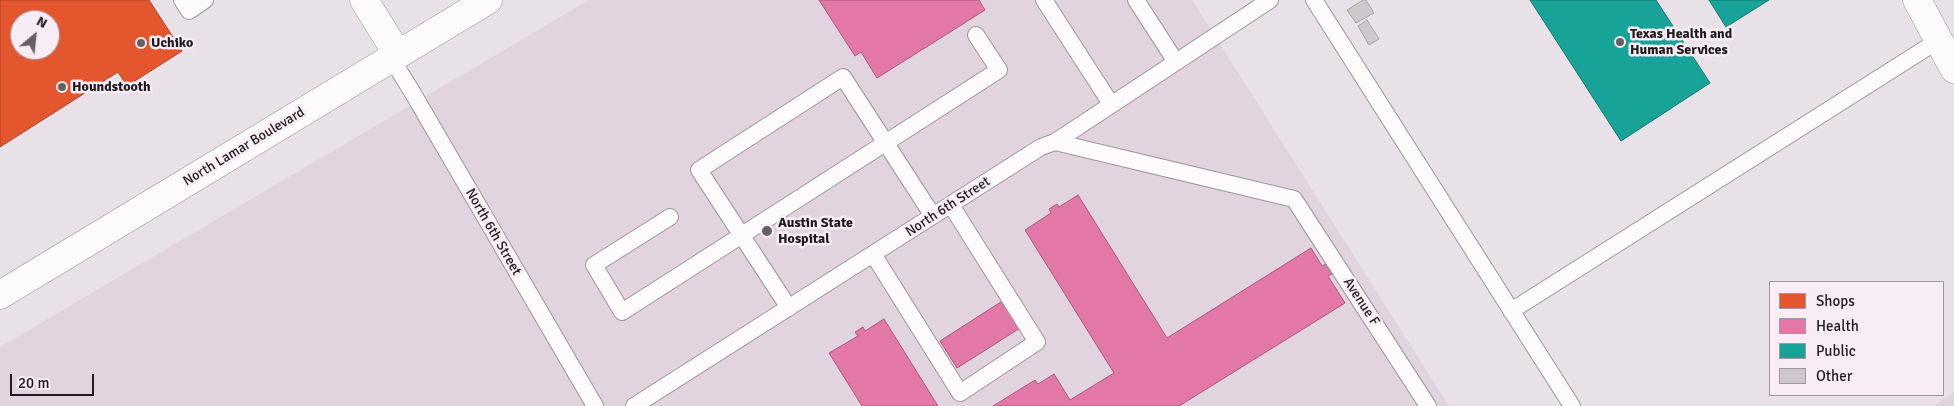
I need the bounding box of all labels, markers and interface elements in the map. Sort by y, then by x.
north arrow [10,10,60,60]
text: N [34,12,50,32]
place label: Texas Health and Human Services [1630,26,1732,58]
place label: Uchiko [151,35,193,51]
marker: Texas Health and Human Services [1614,36,1626,48]
marker: Uchiko [135,37,147,49]
place label: Houndstooth [72,79,151,95]
marker: Houndstooth [56,81,68,93]
street label: North Lamar Boulevard [180,104,308,190]
street label: North 6th Street [903,173,993,241]
street label: North 6th Street [461,186,525,278]
place label: Austin State Hospital [778,215,853,248]
marker: Austin State Hospital [760,224,774,238]
street label: Avenue F [1339,275,1383,329]
legend [1769,281,1944,396]
text: Shops [1816,292,1855,310]
text: Health [1816,317,1859,335]
text: Public [1816,342,1856,360]
scale bar [12,364,96,396]
text: Other [1816,367,1852,385]
text: 20 m [18,374,49,392]

